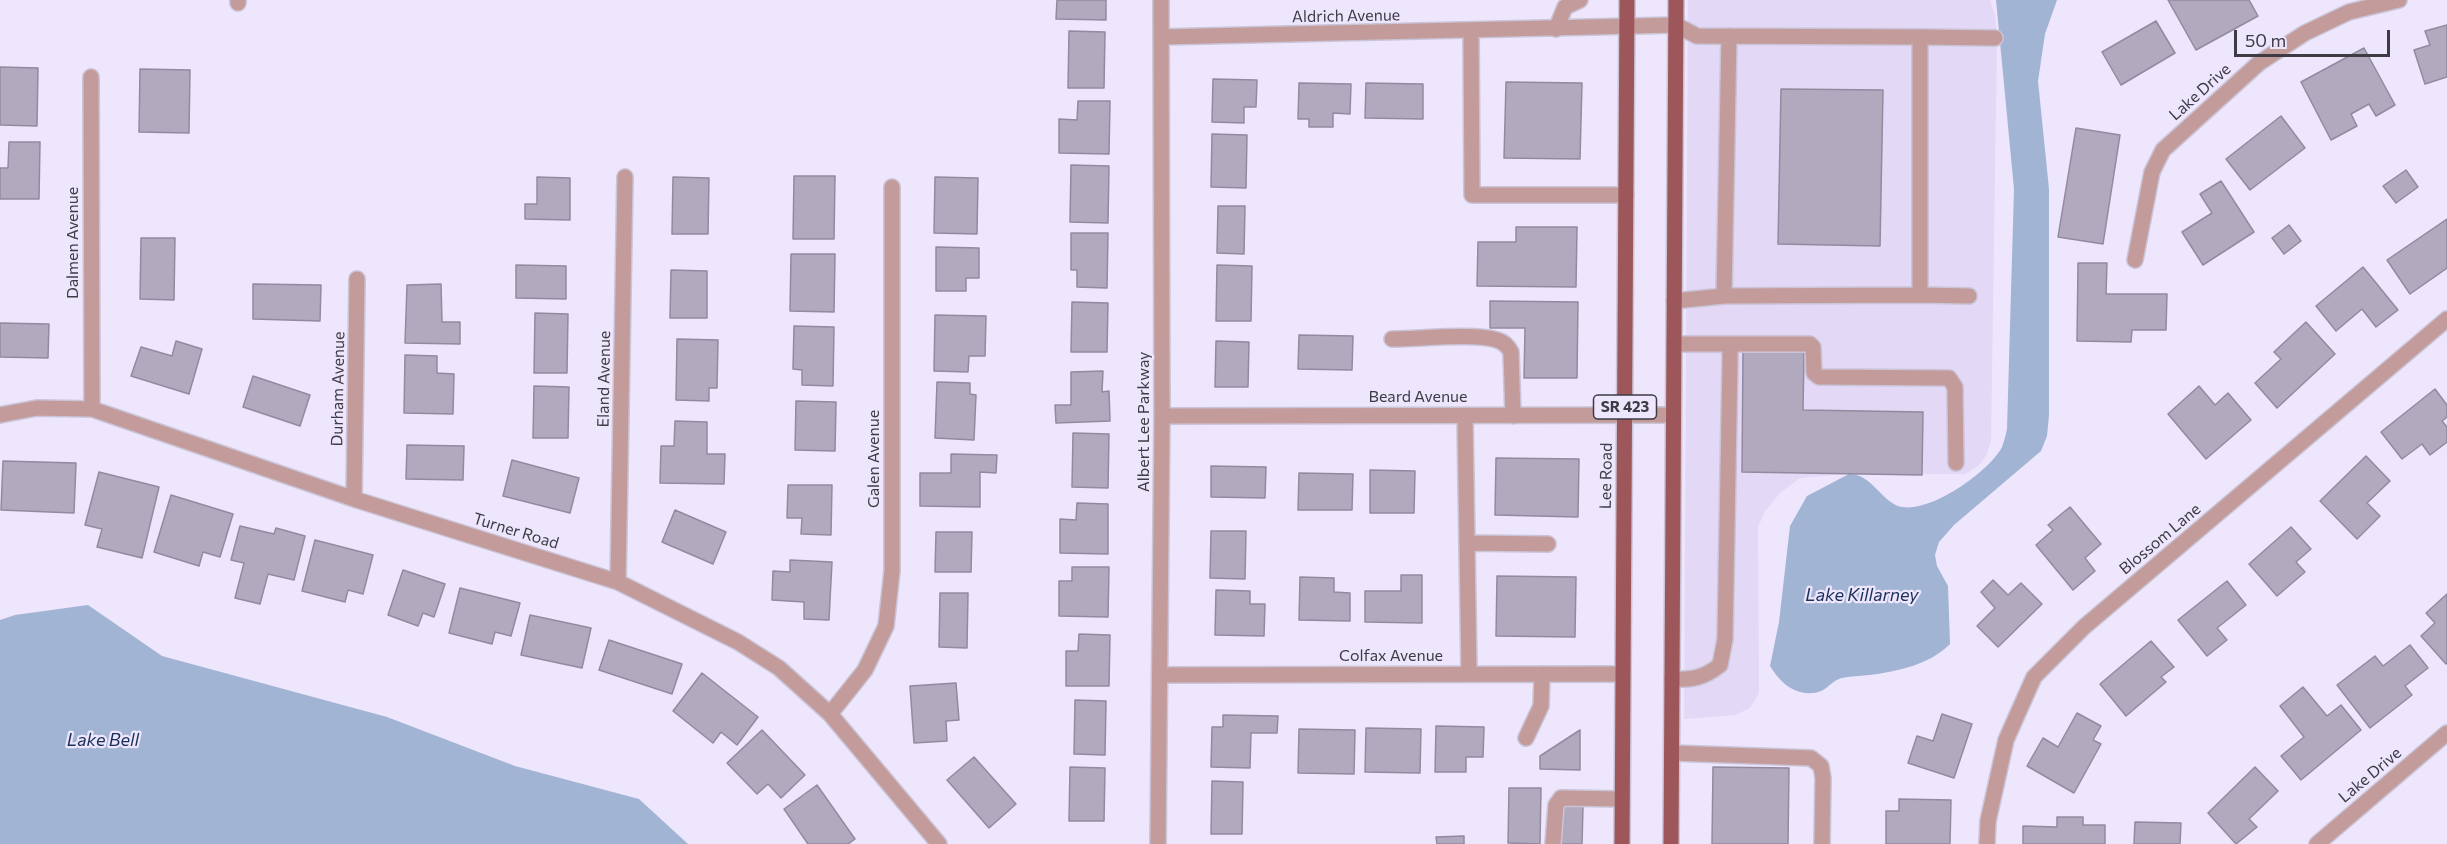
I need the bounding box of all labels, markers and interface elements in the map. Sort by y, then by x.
street label: Aldrich Avenue [1292,5,1400,27]
scale bar [2237,18,2393,56]
text: 50 m [2245,29,2286,51]
street label: Lake Drive [2165,59,2235,125]
street label: Dalmen Avenue [63,187,83,299]
street label: Eland Avenue [594,330,614,428]
street label: Durham Avenue [327,331,349,447]
street label: Albert Lee Parkway [1134,352,1154,492]
street label: Beard Avenue [1369,387,1467,407]
road number: SR 423 [1594,395,1656,419]
street label: Galen Avenue [864,410,884,508]
street label: Lee Road [1596,443,1616,509]
street label: Blossom Lane [2116,499,2204,579]
street label: Turner Road [471,509,561,553]
water label: Lake Killarney [1805,584,1919,606]
street label: Colfax Avenue [1339,646,1443,666]
water label: Lake Bell [67,729,139,751]
street label: Lake Drive [2335,743,2405,807]

